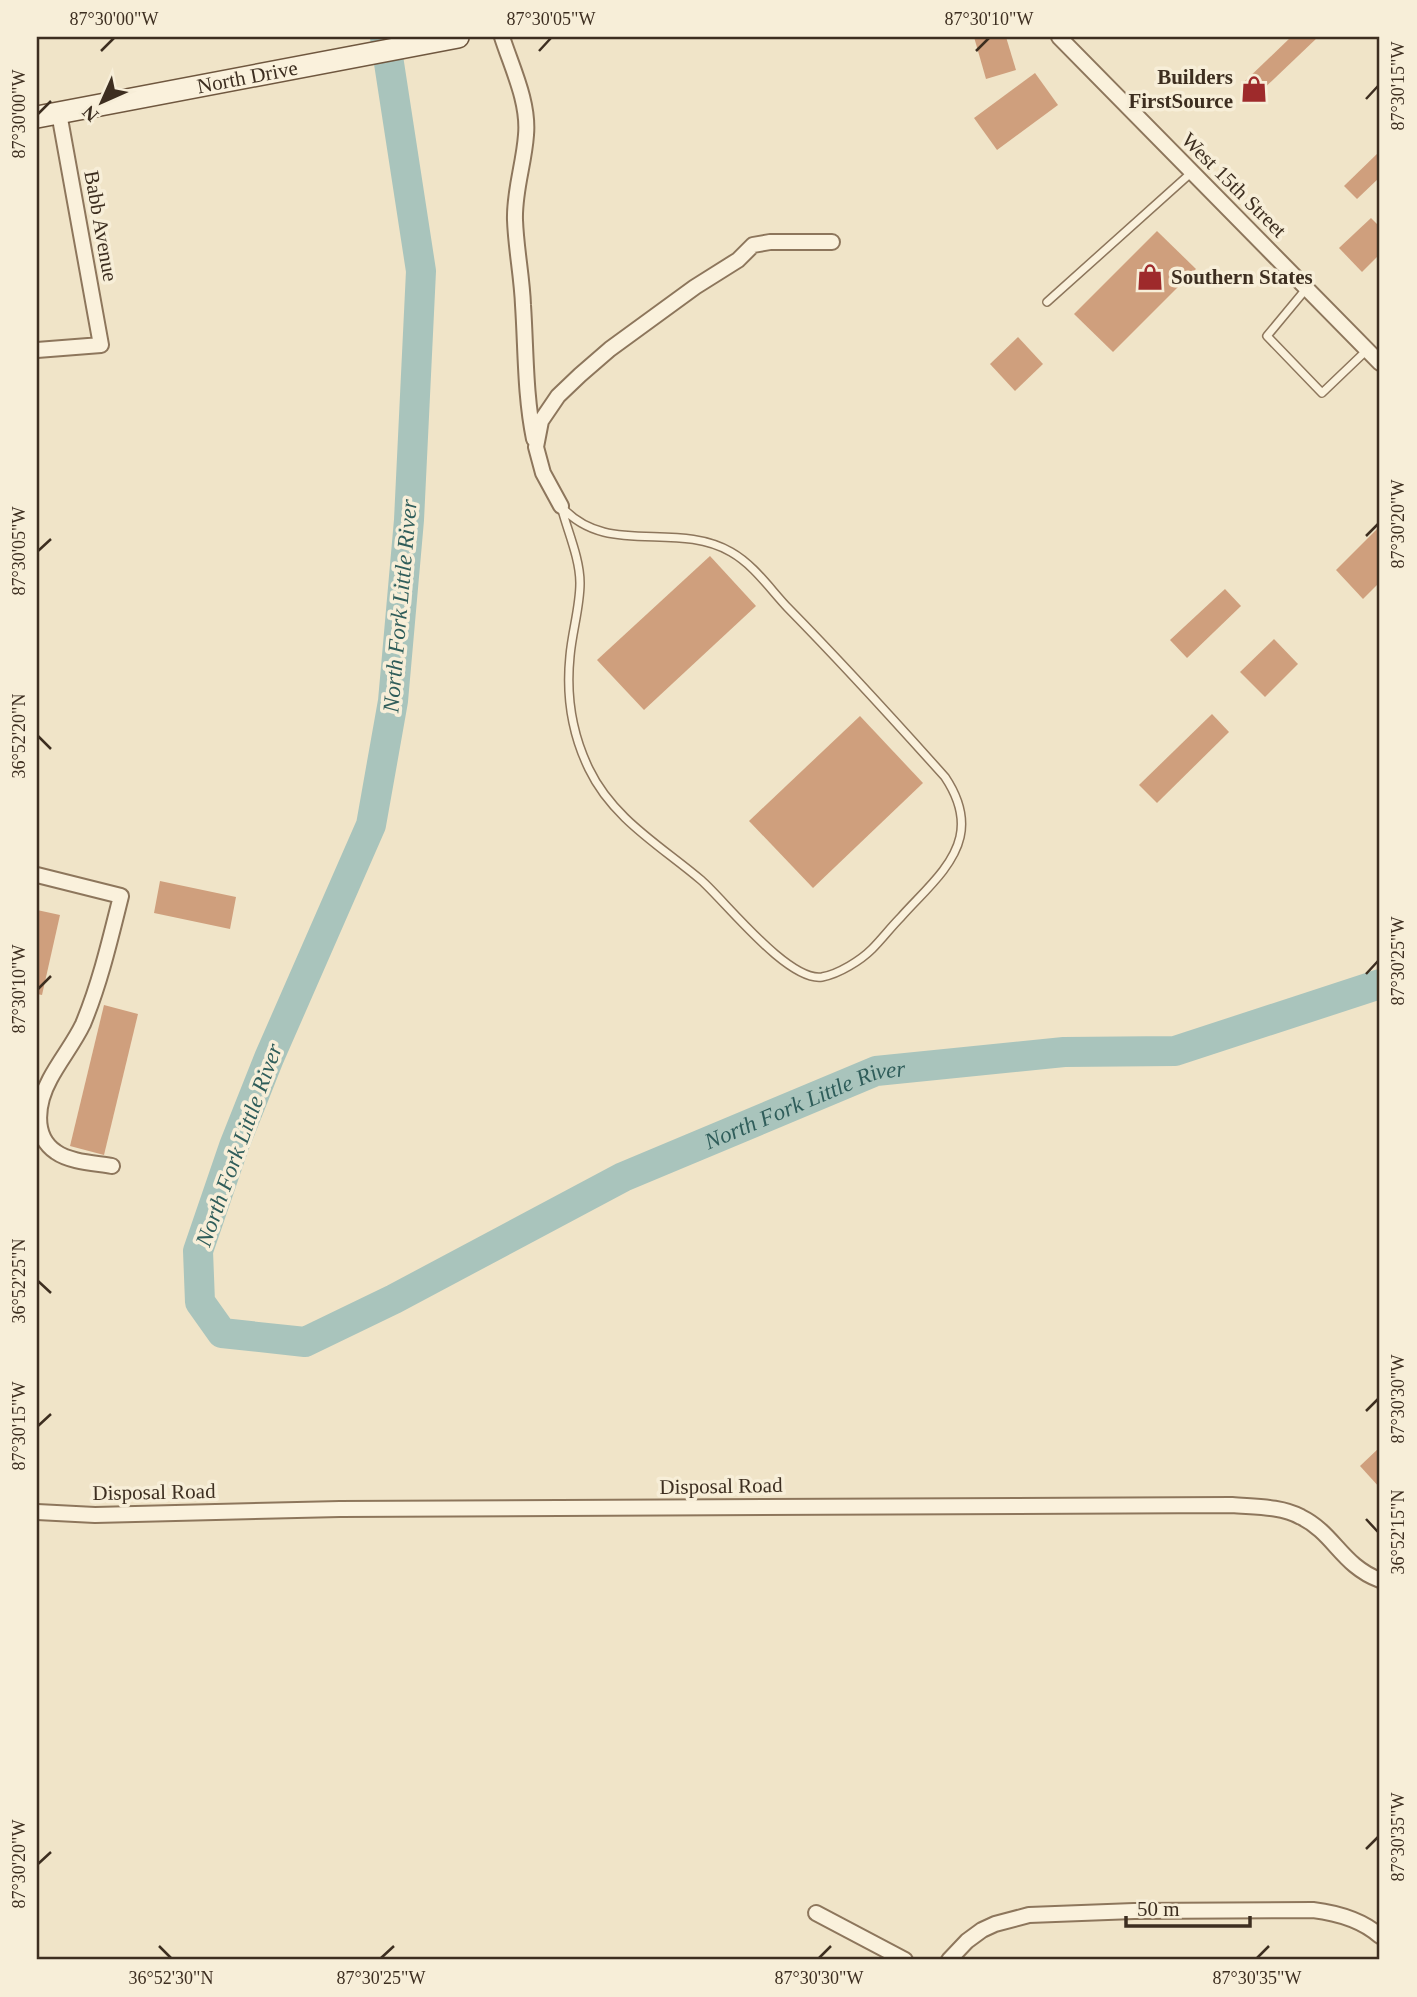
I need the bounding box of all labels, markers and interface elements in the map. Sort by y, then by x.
text: 87°30'00"W [70,9,158,29]
text: 87°30'05"W [507,9,595,29]
text: 87°30'10"W [945,9,1033,29]
text: 87°30'15"W [1388,42,1408,130]
street label: North Drive [195,56,300,98]
place label: Builders FirstSource [1128,65,1233,113]
north arrow [66,66,136,136]
text: 87°30'00"W [9,70,29,158]
shop icon: Builders FirstSource [1239,74,1269,104]
text: N [78,101,103,126]
street label: West 15th Street [1177,128,1291,242]
street label: Babb Avenue [79,169,123,283]
shop icon: Southern States [1135,262,1165,292]
place label: Southern States [1171,265,1313,289]
text: 87°30'20"W [1388,480,1408,568]
water label: North Fork Little River [378,497,422,715]
text: 87°30'05"W [9,507,29,595]
text: 36°52'20"N [9,694,29,778]
text: 87°30'25"W [1388,917,1408,1005]
text: 87°30'10"W [9,945,29,1033]
water label: North Fork Little River [190,1039,288,1251]
water label: North Fork Little River [700,1056,907,1154]
text: 36°52'25"N [9,1239,29,1323]
text: 87°30'30"W [1388,1355,1408,1443]
text: 87°30'15"W [9,1382,29,1470]
street label: Disposal Road [659,1473,783,1499]
street label: Disposal Road [92,1479,216,1505]
text: 36°52'15"N [1388,1490,1408,1574]
text: 87°30'35"W [1388,1793,1408,1881]
text: 87°30'20"W [9,1820,29,1908]
scale bar [1126,1885,1251,1929]
text: 50 m [1137,1897,1180,1921]
text: 36°52'30"N [129,1968,213,1988]
text: 87°30'25"W [337,1968,425,1988]
text: 87°30'30"W [775,1968,863,1988]
text: 87°30'35"W [1213,1968,1301,1988]

